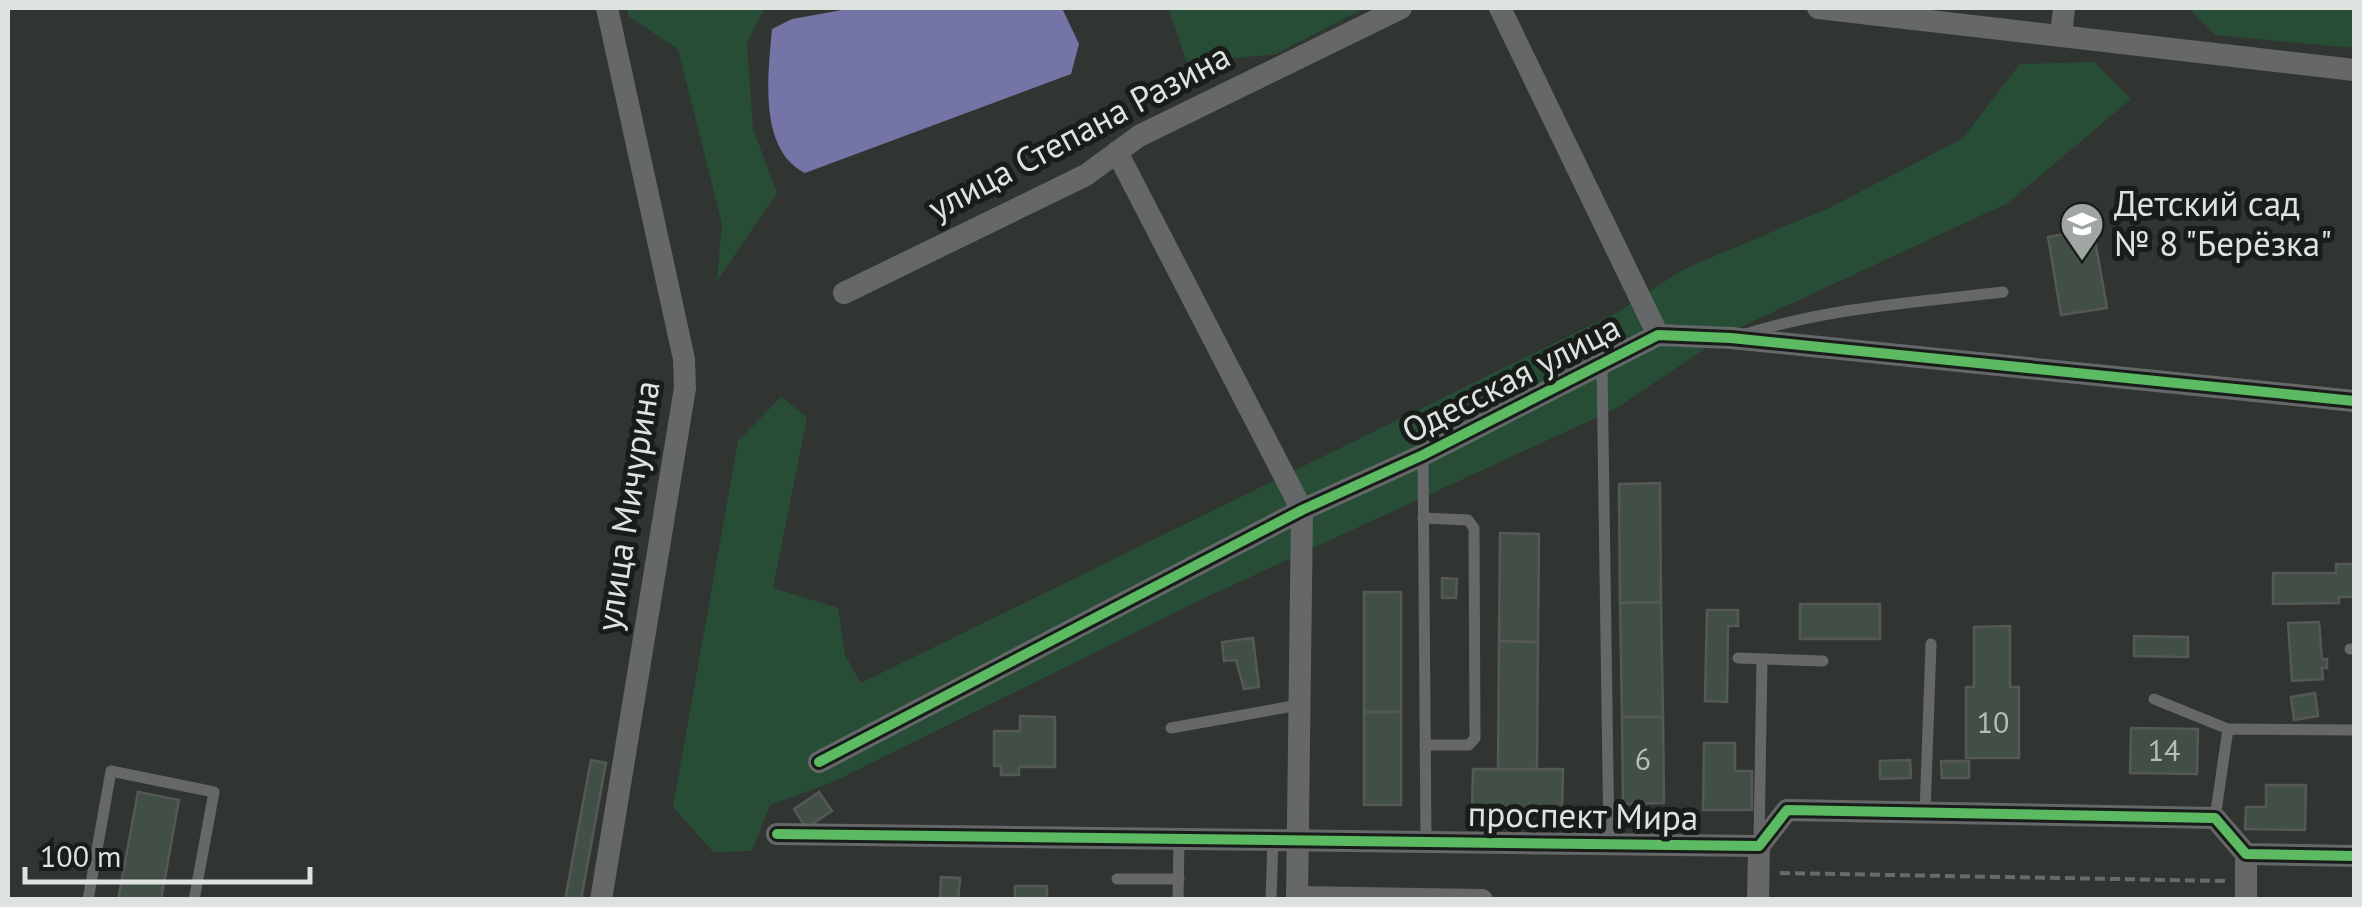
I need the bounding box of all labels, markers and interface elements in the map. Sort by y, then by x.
street label: улица Степана Разина [920,32,1237,230]
place label: Детский сад № 8 "Берёзка" [2114,180,2332,266]
school or university icon: Детский сад № 8 "Берёзка" [2059,201,2105,262]
street label: Одесская улица [1394,303,1628,453]
street label: улица Мичурина [585,377,670,634]
house number: 10 [1977,702,2009,741]
house number: 14 [2148,730,2180,769]
house number: 6 [1635,739,1651,778]
street label: проспект Мира [1467,790,1699,840]
scale bar [25,822,310,884]
text: 100 m [40,836,121,875]

